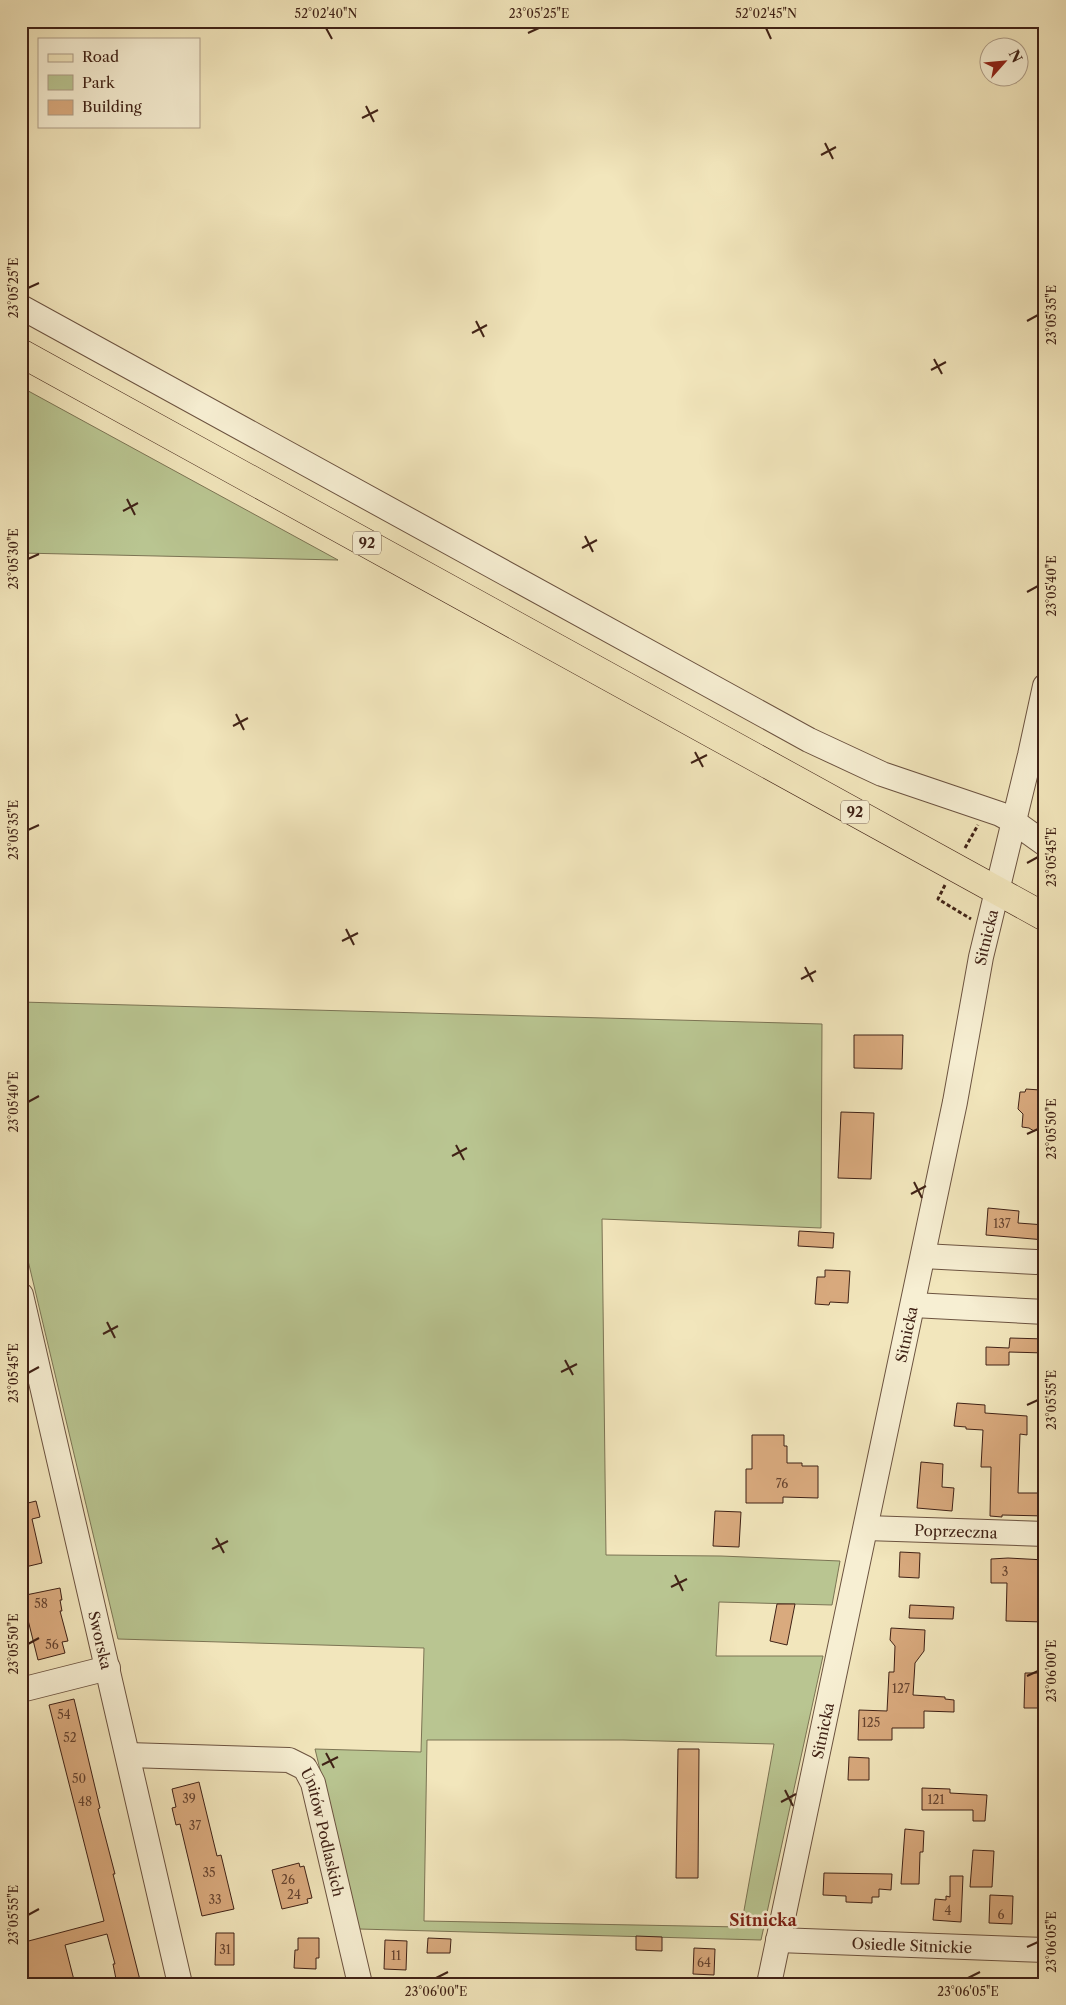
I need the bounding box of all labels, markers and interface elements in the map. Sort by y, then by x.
text: 52°02'40"N [295,6,357,21]
text: 23°05'25"E [509,6,569,21]
text: 52°02'45"N [735,6,797,21]
legend [38,38,200,128]
north arrow [978,38,1028,88]
text: Road [82,47,119,66]
text: N [1005,47,1026,66]
text: Park [82,73,116,92]
text: Building [82,97,142,116]
text: 23°05'25"E [6,258,21,318]
text: 23°05'35"E [1044,285,1059,345]
text: 23°05'30"E [6,528,21,590]
road number: 92 [353,532,381,554]
text: 23°05'40"E [1044,556,1059,616]
text: 23°05'35"E [6,800,21,860]
road number: 92 [841,800,869,824]
text: 23°05'45"E [1044,827,1059,887]
street label: Sitnicka [970,907,1002,967]
text: 23°05'40"E [6,1072,21,1132]
text: 23°05'50"E [1044,1098,1059,1160]
house number: 137 [993,1216,1011,1231]
street label: Sitnicka [891,1304,921,1364]
text: 23°05'45"E [6,1343,21,1403]
text: 23°05'55"E [1044,1370,1059,1430]
house number: 76 [776,1476,788,1491]
street label: Poprzeczna [914,1520,998,1542]
house number: 3 [1002,1564,1008,1579]
house number: 58 [34,1596,48,1611]
street label: Sworska [85,1609,117,1671]
text: 23°05'50"E [6,1613,21,1675]
house number: 56 [45,1637,59,1652]
text: 23°06'00"E [1044,1640,1059,1702]
house number: 127 [892,1681,910,1696]
street label: Sitnicka [807,1701,838,1760]
house number: 54 [57,1707,71,1722]
house number: 125 [862,1715,880,1730]
house number: 52 [63,1730,77,1745]
street label: Unitów Podlaskich [297,1764,349,1899]
house number: 50 [72,1771,86,1786]
house number: 39 [182,1791,196,1806]
house number: 121 [928,1792,945,1807]
house number: 48 [78,1794,92,1809]
house number: 37 [189,1818,201,1833]
house number: 35 [202,1865,216,1880]
house number: 26 [281,1872,295,1887]
text: 23°05'55"E [6,1885,21,1945]
house number: 24 [287,1887,301,1902]
house number: 33 [208,1892,222,1907]
house number: 4 [945,1903,952,1918]
house number: 6 [997,1907,1005,1922]
district label: Sitnicka [729,1910,797,1930]
text: 23°06'05"E [1044,1911,1059,1973]
street label: Osiedle Sitnickie [851,1933,972,1957]
house number: 31 [219,1942,231,1957]
house number: 11 [391,1948,401,1963]
house number: 64 [697,1955,711,1970]
text: 23°06'00"E [405,1984,467,1999]
text: 23°06'05"E [937,1984,999,1999]

